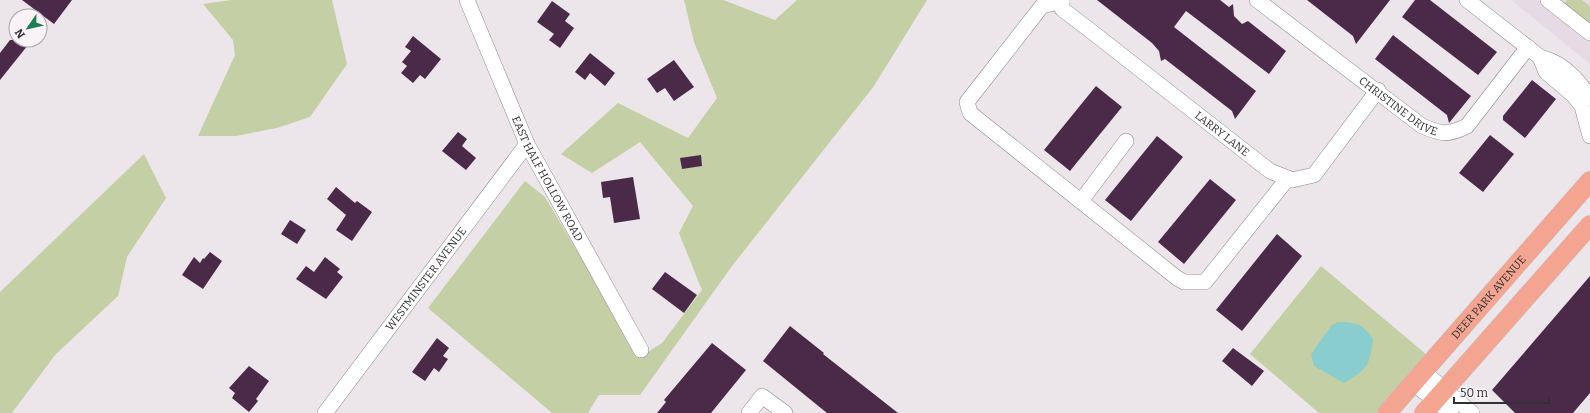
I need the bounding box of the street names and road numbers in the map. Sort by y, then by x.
street label: CHRISTINE DRIVE [1356,74,1439,138]
street label: LARRY LANE [1192,109,1252,159]
street label: EAST HALF HOLLOW ROAD [509,114,585,244]
street label: WESTMINSTER AVENUE [383,225,469,333]
street label: DEER PARK AVENUE [1449,253,1529,342]

